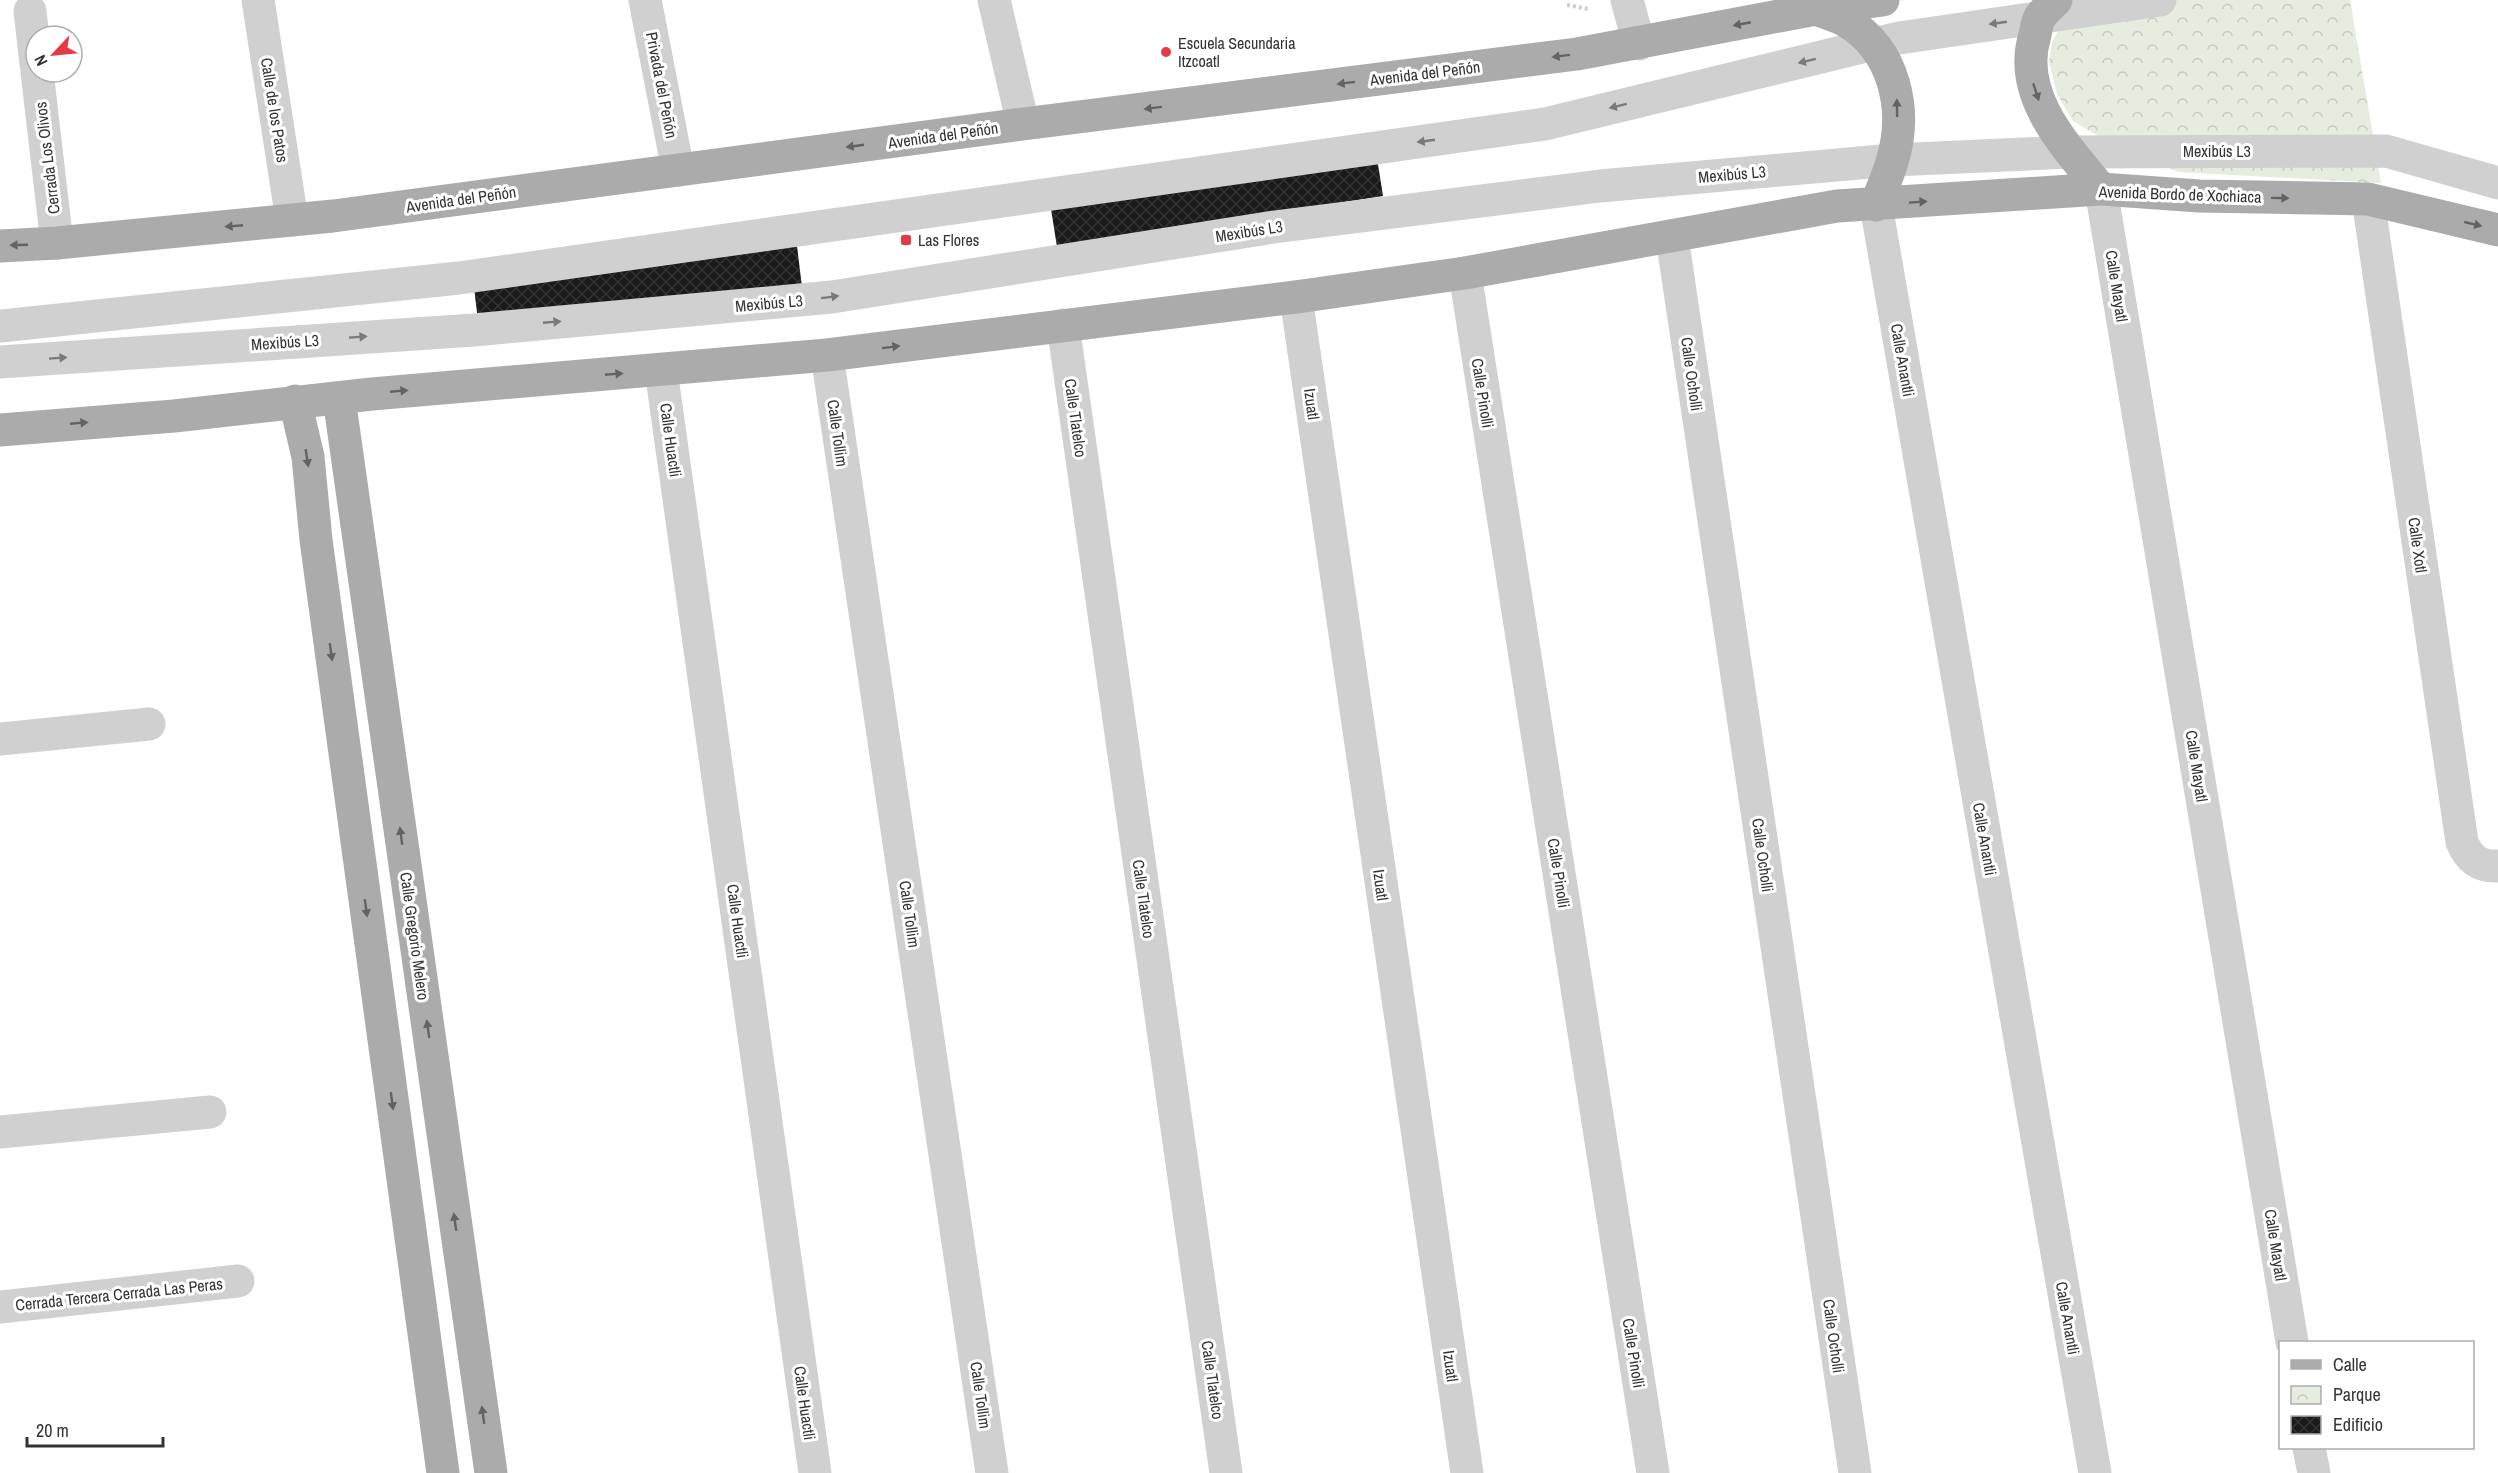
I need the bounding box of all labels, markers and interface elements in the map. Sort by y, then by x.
one-way arrow [1989,19,2008,28]
one-way arrow [1733,20,1752,29]
north arrow [24,24,84,84]
street label: Privada del Peñón [641,30,683,140]
place label: Escuela Secundaria Itzcoatl [1178,32,1296,72]
marker: Escuela Secundaria Itzcoatl [1159,45,1173,59]
text: N [29,51,52,70]
one-way arrow [1551,52,1570,61]
street label: Avenida del Peñón [1368,55,1481,91]
street label: Calle de los Patos [256,56,294,164]
one-way arrow [1798,56,1816,66]
one-way arrow [1337,79,1356,88]
one-way arrow [2031,83,2041,101]
one-way arrow [1893,98,1902,117]
street label: Cerrada Los Olivos [29,101,65,215]
one-way arrow [1608,102,1627,112]
one-way arrow [1143,103,1162,112]
street label: Avenida del Peñón [886,116,999,154]
one-way arrow [1416,136,1435,145]
street label: Mexibús L3 [2183,140,2251,162]
one-way arrow [846,142,865,151]
street label: Mexibús L3 [1697,160,1767,188]
street label: Avenida del Peñón [404,180,517,218]
street label: Avenida Bordo de Xochiaca [2097,180,2262,208]
one-way arrow [2271,193,2290,202]
one-way arrow [1909,197,1928,207]
street label: Mexibús L3 [1214,215,1284,247]
one-way arrow [2463,220,2482,229]
one-way arrow [225,221,244,231]
place label: Las Flores [918,229,979,251]
marker: Las Flores [899,233,913,247]
one-way arrow [10,240,29,249]
street label: Calle Mayatl [2100,249,2134,323]
street label: Mexibús L3 [734,289,804,317]
one-way arrow [820,292,839,301]
one-way arrow [543,318,562,327]
street label: Calle Anantli [1886,322,1920,398]
street label: Mexibús L3 [250,329,320,355]
one-way arrow [348,332,367,342]
street label: Calle Ocholli [1676,336,1708,412]
one-way arrow [882,342,901,351]
one-way arrow [49,354,68,363]
street label: Calle Pinolli [1467,357,1499,429]
one-way arrow [604,369,623,378]
street label: Calle Tlatelco [1060,377,1092,459]
one-way arrow [389,387,408,396]
street label: Izuatl [1299,387,1325,421]
street label: Calle Tollim [822,398,854,468]
street label: Calle Huactli [655,402,687,478]
one-way arrow [70,419,89,428]
one-way arrow [303,449,312,468]
street label: Calle Xotl [2403,516,2433,574]
one-way arrow [326,643,335,662]
street label: Calle Mayatl [2180,729,2214,803]
street label: Calle Anantli [1968,801,2002,877]
street label: Calle Ocholli [1747,817,1779,893]
one-way arrow [396,826,405,845]
street label: Calle Pinolli [1543,837,1575,909]
street label: Calle Tlatelco [1128,858,1160,940]
street label: Izuatl [1368,868,1394,902]
street label: Calle Gregorio Melero [395,871,435,1001]
street label: Calle Tollim [894,879,926,949]
street label: Calle Huactli [722,883,754,959]
one-way arrow [361,898,370,917]
one-way arrow [423,1019,432,1038]
one-way arrow [387,1091,397,1110]
street label: Calle Mayatl [2259,1208,2293,1282]
one-way arrow [451,1212,460,1231]
street label: Cerrada Tercera Cerrada Las Peras [14,1272,224,1316]
street label: Calle Anantli [2051,1280,2085,1356]
street label: Calle Ocholli [1818,1298,1850,1374]
street label: Calle Pinolli [1618,1317,1650,1389]
street label: Calle Tlatelco [1197,1339,1229,1421]
legend [2279,1341,2474,1449]
street label: Izuatl [1438,1349,1464,1383]
text: Calle [2333,1352,2367,1377]
street label: Calle Tollim [965,1360,997,1430]
street label: Calle Huactli [789,1365,821,1441]
text: Parque [2333,1382,2381,1407]
one-way arrow [478,1405,487,1424]
scale bar [27,1410,164,1448]
text: Edificio [2333,1412,2383,1437]
text: 20 m [36,1418,69,1443]

